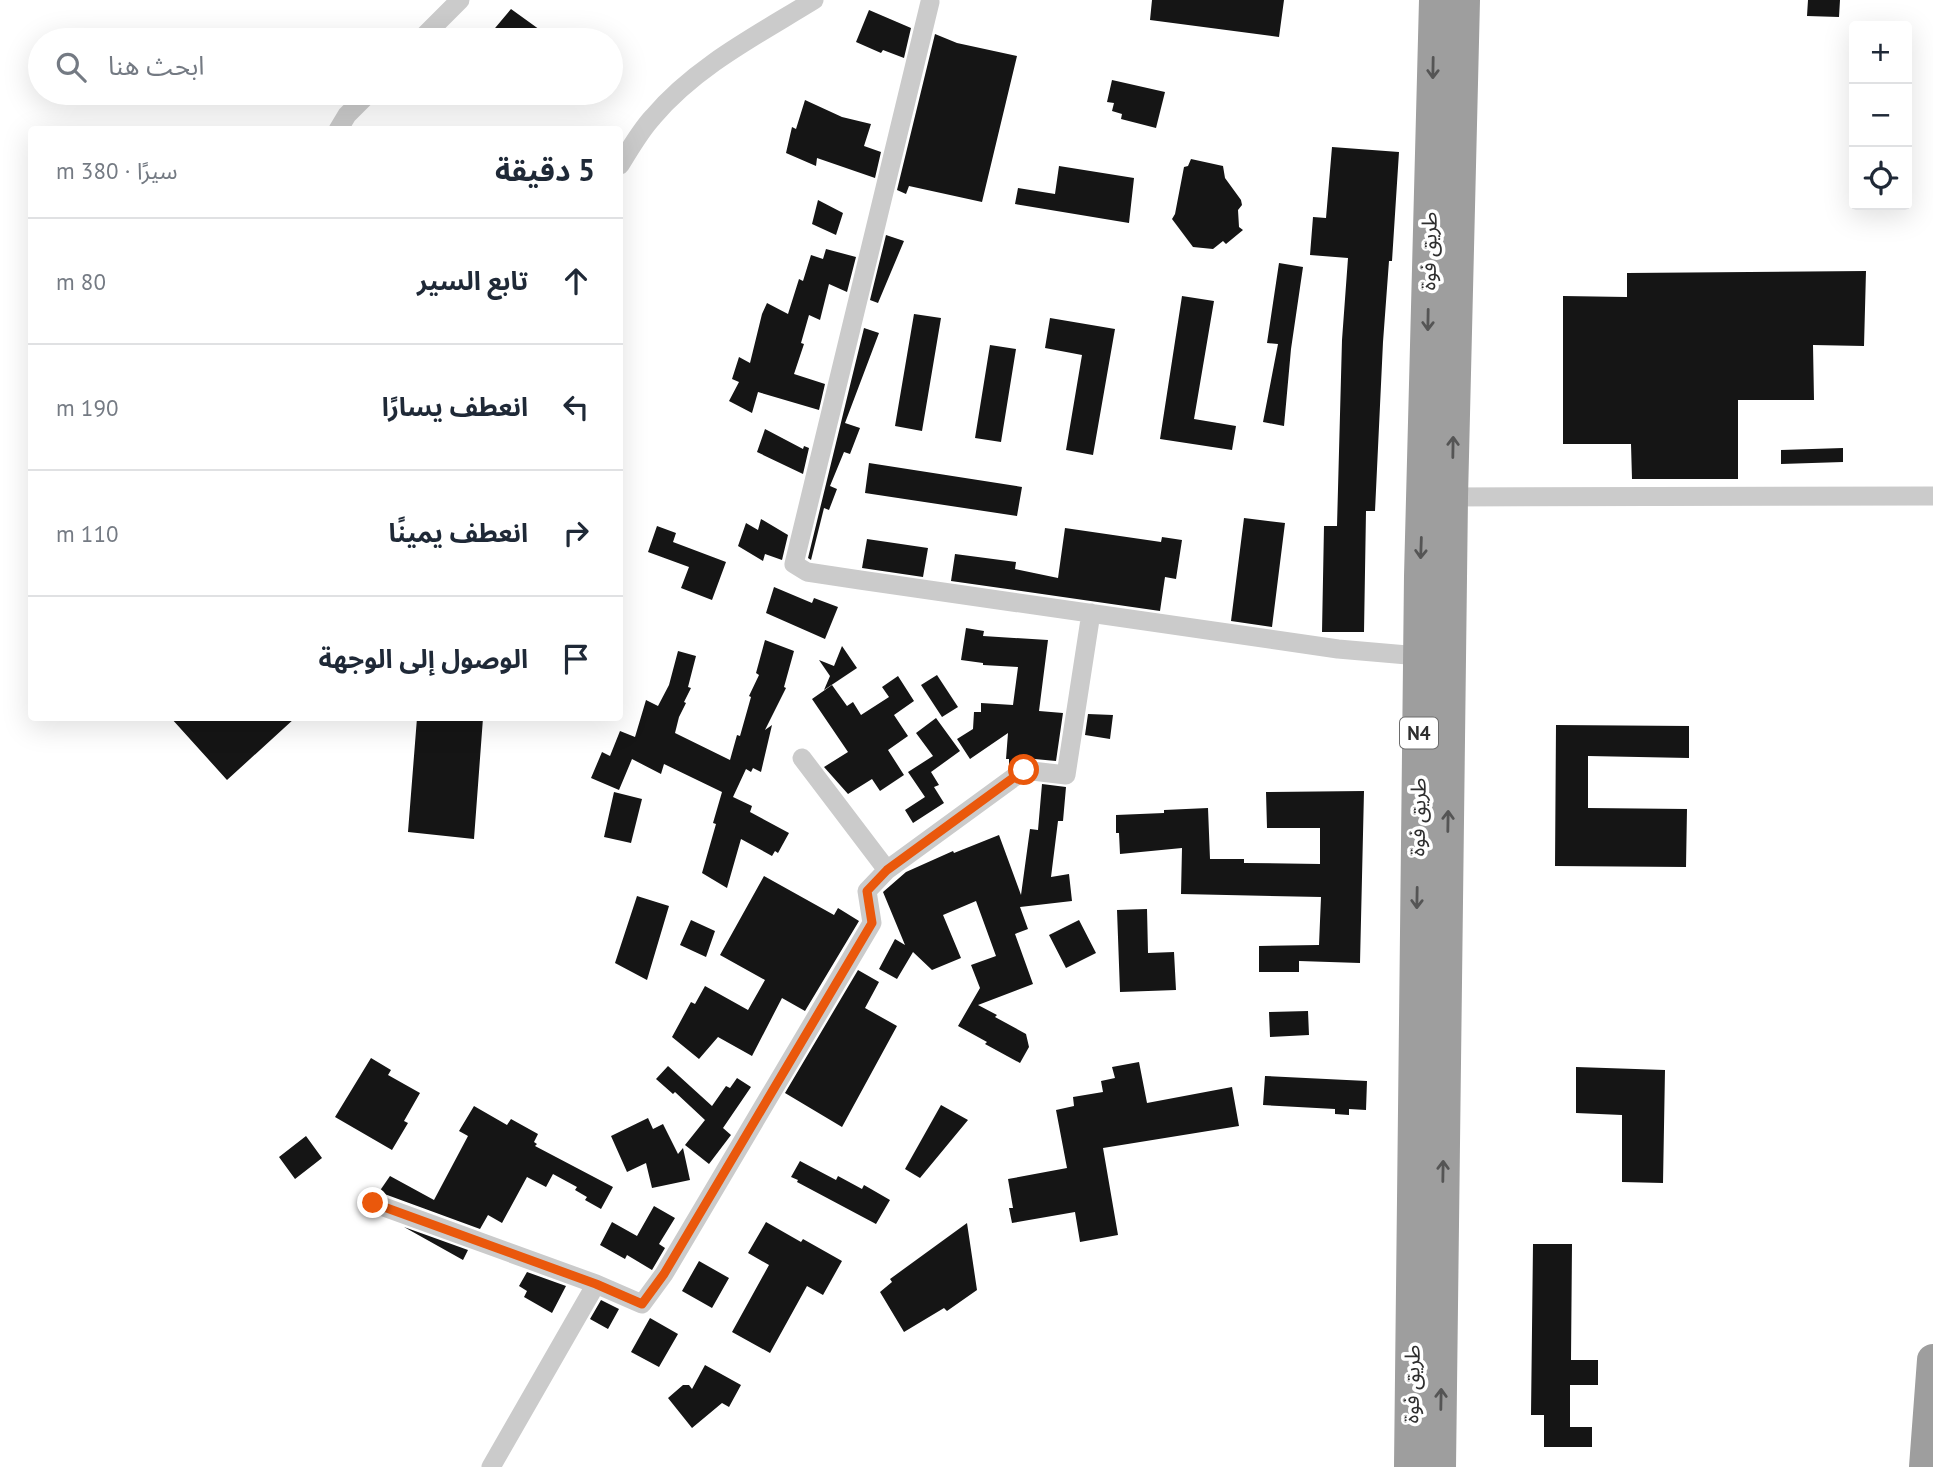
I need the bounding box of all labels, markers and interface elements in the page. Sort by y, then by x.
map controls [1849,21,1912,210]
button: + [1849,21,1912,84]
search box [28,28,623,105]
icon: search [52,48,90,86]
text: ابحث هنا [108,49,205,82]
one-way arrow [1426,56,1440,79]
button: − [1849,84,1912,147]
button: locate [1849,147,1912,210]
text: 5 دقيقة [495,150,595,189]
text: سيرًا · 380 m [56,156,178,185]
street label: طريق فوة [1414,211,1443,291]
icon: ahead [557,262,595,300]
text: تابع السير [417,264,528,297]
text: 80 m [56,267,106,296]
one-way arrow [1421,308,1434,331]
icon: left [557,388,595,426]
text: انعطف يسارًا [382,390,528,423]
text: 190 m [56,393,118,422]
one-way arrow [1446,436,1460,459]
icon: right [557,514,595,552]
text: انعطف يمينًا [388,516,528,549]
text: 110 m [56,519,118,548]
one-way arrow [1415,536,1428,559]
icon: arrive [557,640,595,678]
text: الوصول إلى الوجهة [319,642,528,675]
road number: N4 [1400,718,1438,748]
route start [1008,754,1039,785]
street label: طريق فوة [1403,777,1432,857]
one-way arrow [1441,810,1455,833]
one-way arrow [1410,886,1424,909]
one-way arrow [1437,1160,1450,1183]
route end [357,1187,388,1218]
street label: طريق فوة [1397,1344,1426,1424]
one-way arrow [1434,1388,1447,1411]

